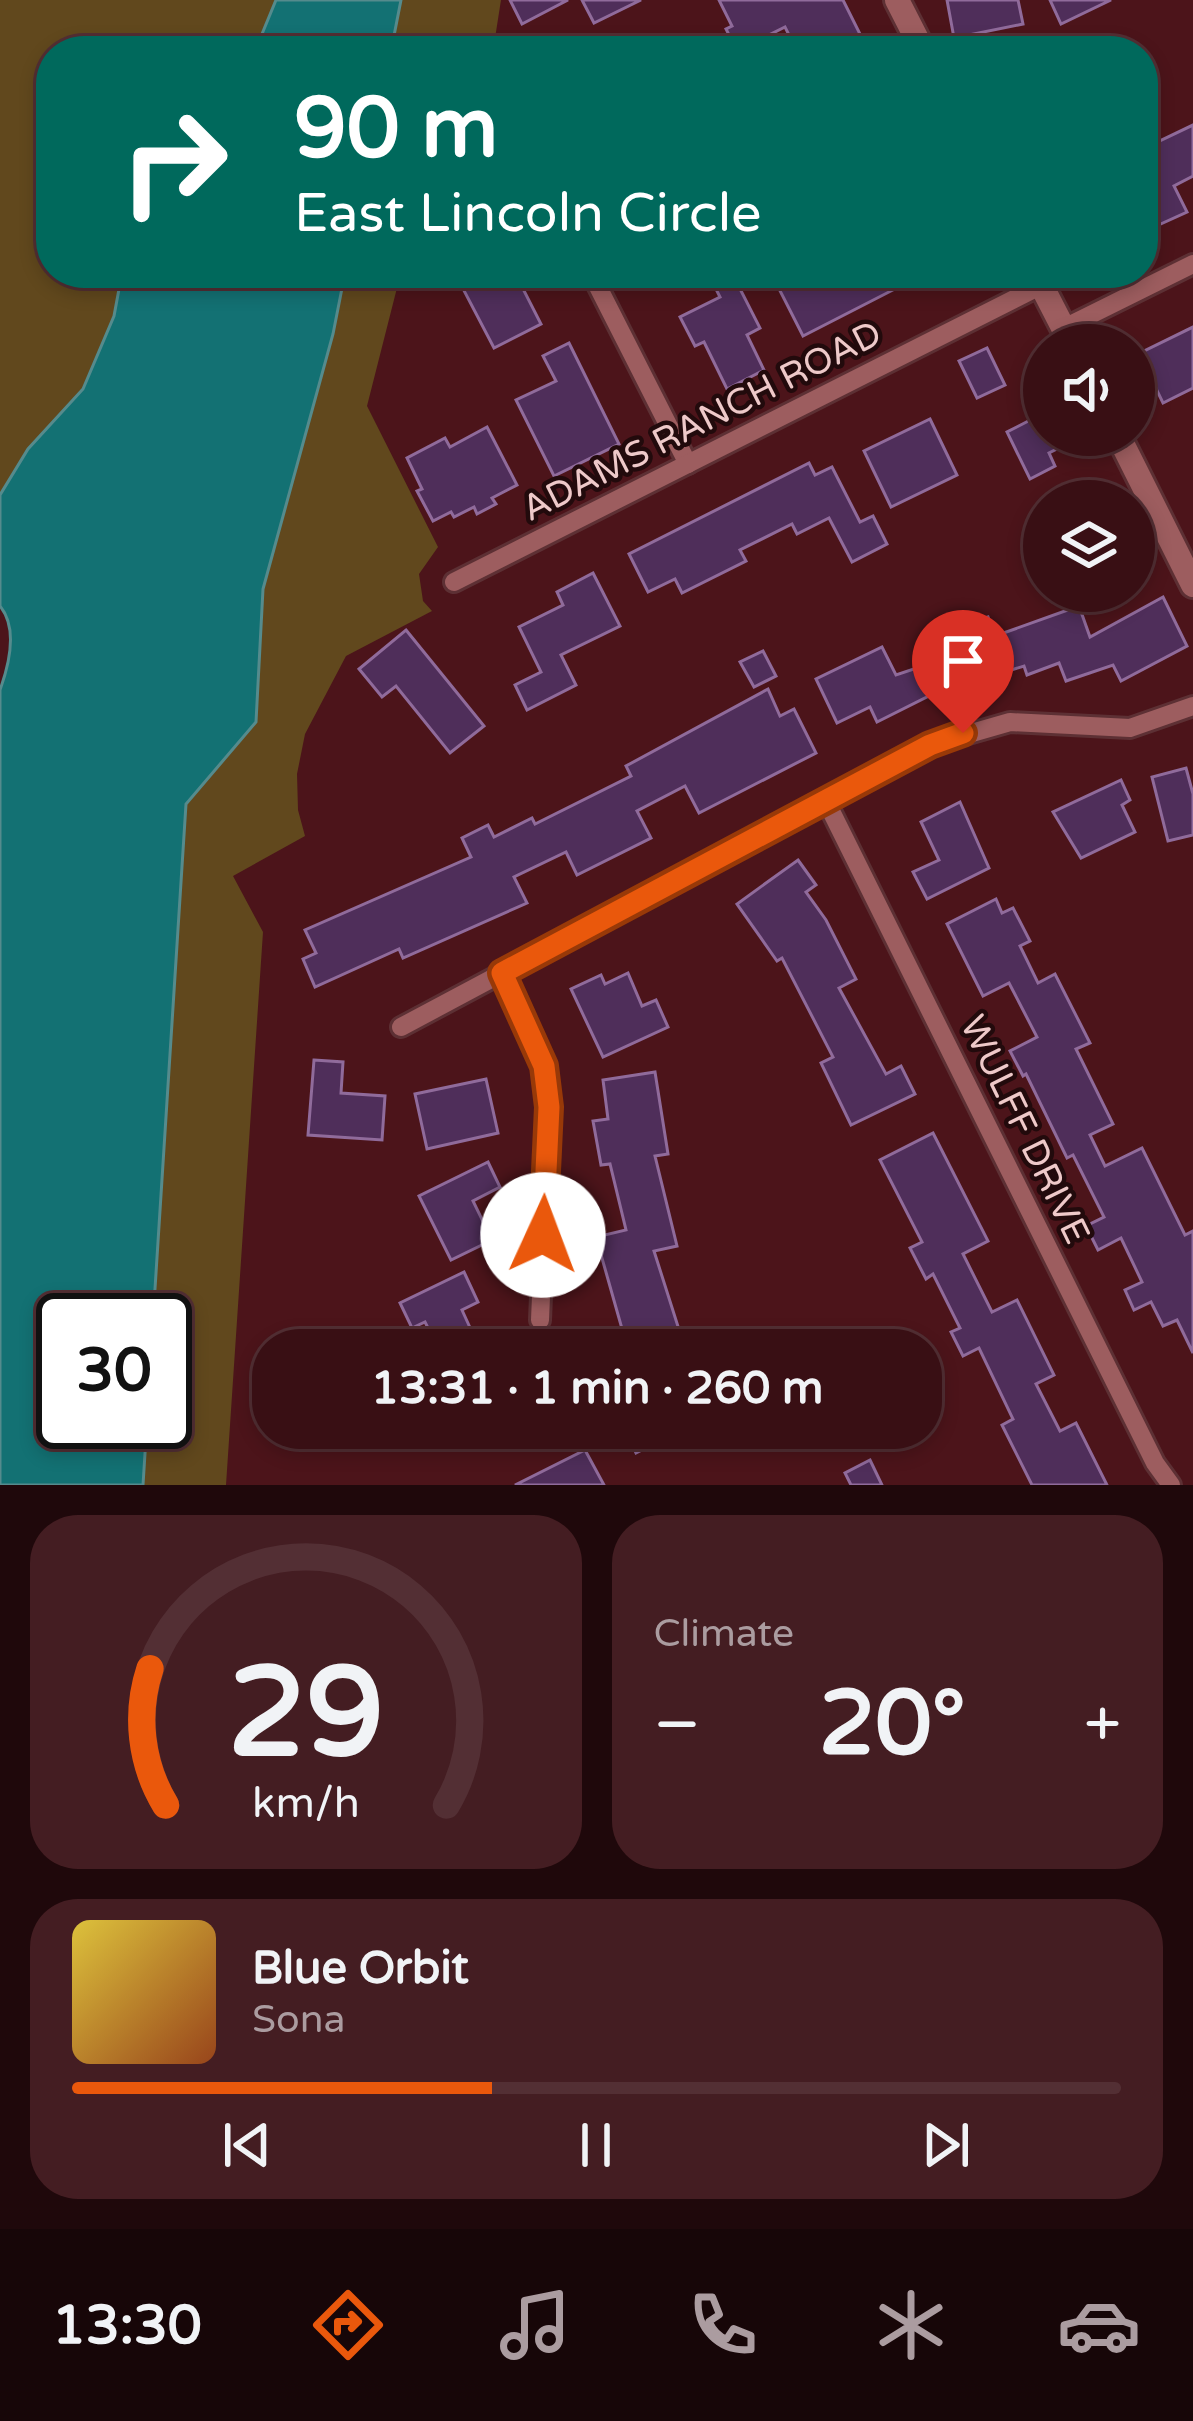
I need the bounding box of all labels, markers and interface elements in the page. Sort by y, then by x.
text: 90 m [294,79,498,180]
icon: right [96,84,252,240]
text: East Lincoln Circle [294,181,762,246]
street label: ADAMS RANCH ROAD [515,312,889,531]
map controls [1023,324,1155,612]
button: sound [1023,324,1155,456]
button: layers [1023,480,1155,612]
pin [912,610,1014,733]
icon: arrive [930,628,996,694]
street label: WULFF DRIVE [951,1009,1098,1251]
position arrow [480,1172,606,1298]
speed limit sign: 30 [36,1293,192,1449]
text: 13:31 · 1 min · 260 m [371,1362,823,1416]
text: Climate [654,1610,794,1657]
text: 29 [227,1639,384,1790]
text: 20° [819,1670,966,1779]
text: − [654,1685,701,1765]
text: + [1084,1685,1121,1765]
text: km/h [252,1778,360,1829]
text: Blue Orbit [252,1942,469,1996]
text: Sona [252,1996,345,2043]
icon: previous [214,2112,280,2178]
icon: pause [563,2112,629,2178]
icon: next [913,2112,979,2178]
icon: directions [306,2283,390,2367]
icon: music [493,2283,577,2367]
icon: phone [681,2283,765,2367]
icon: climate [869,2283,953,2367]
icon: car [1057,2283,1141,2367]
text: 13:30 [52,2293,202,2358]

